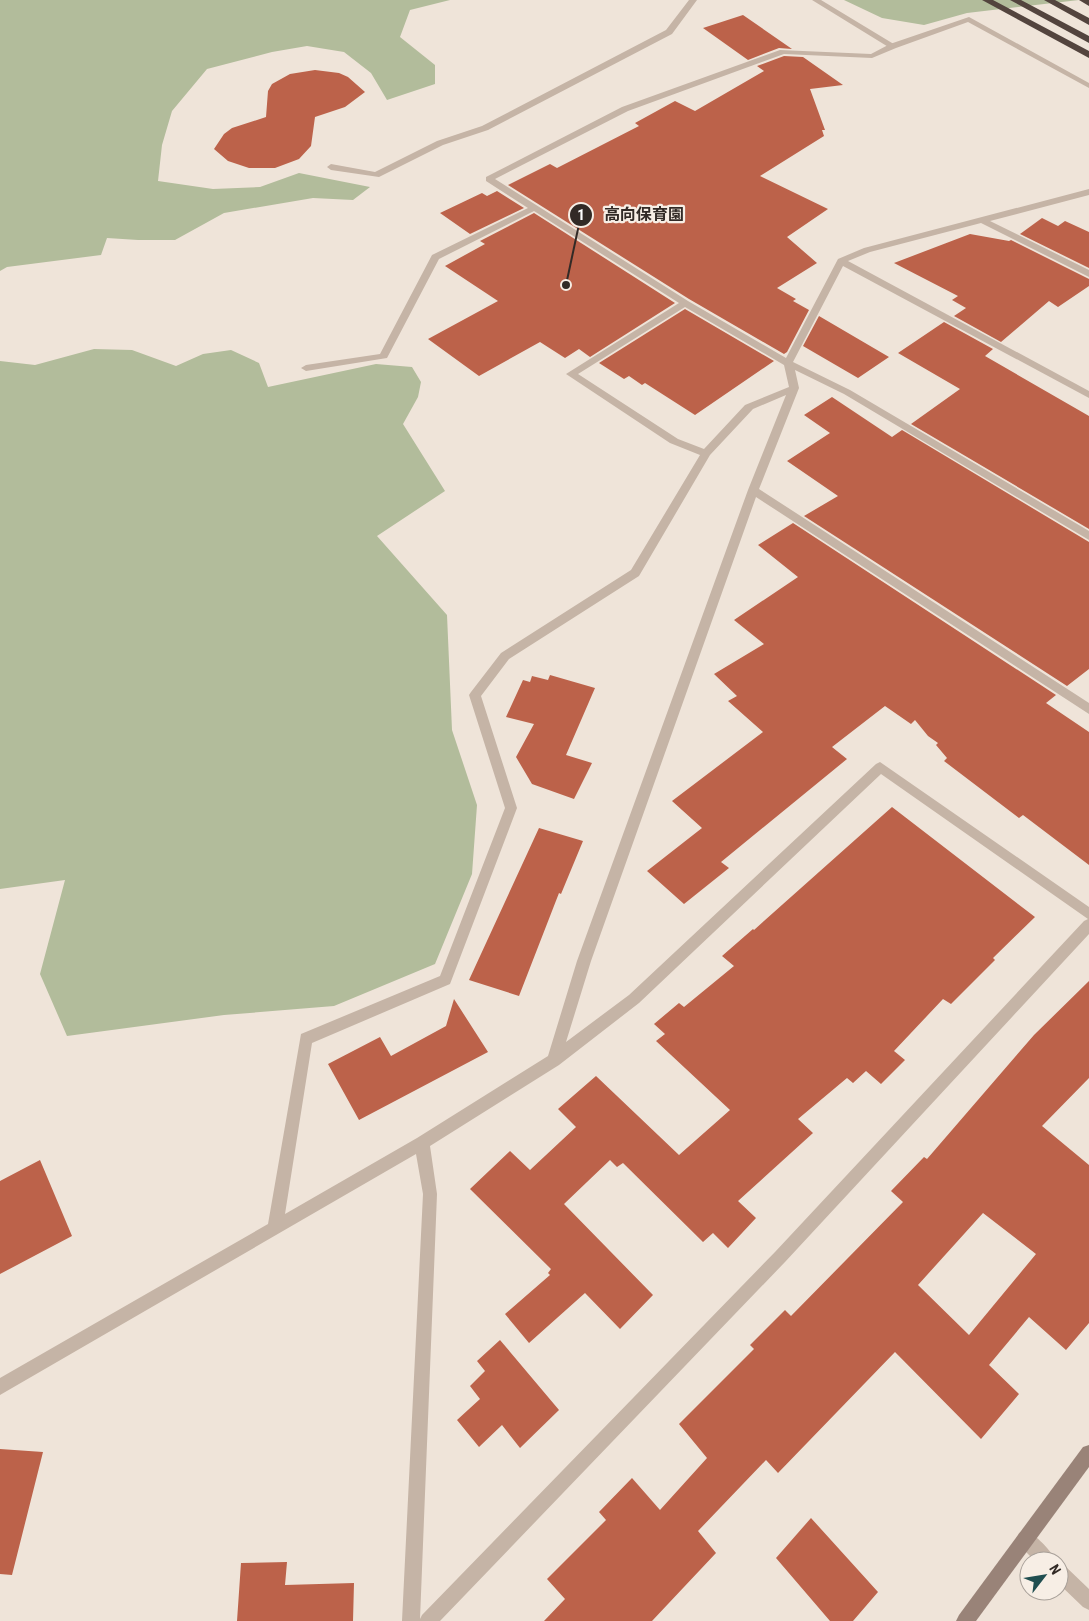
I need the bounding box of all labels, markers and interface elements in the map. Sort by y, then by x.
callout: 高向保育園 [569,199,694,230]
text: 高向保育園 [604,205,684,224]
text: 1 [577,206,585,224]
north arrow [1019,1551,1069,1601]
text: N [1046,1562,1064,1577]

